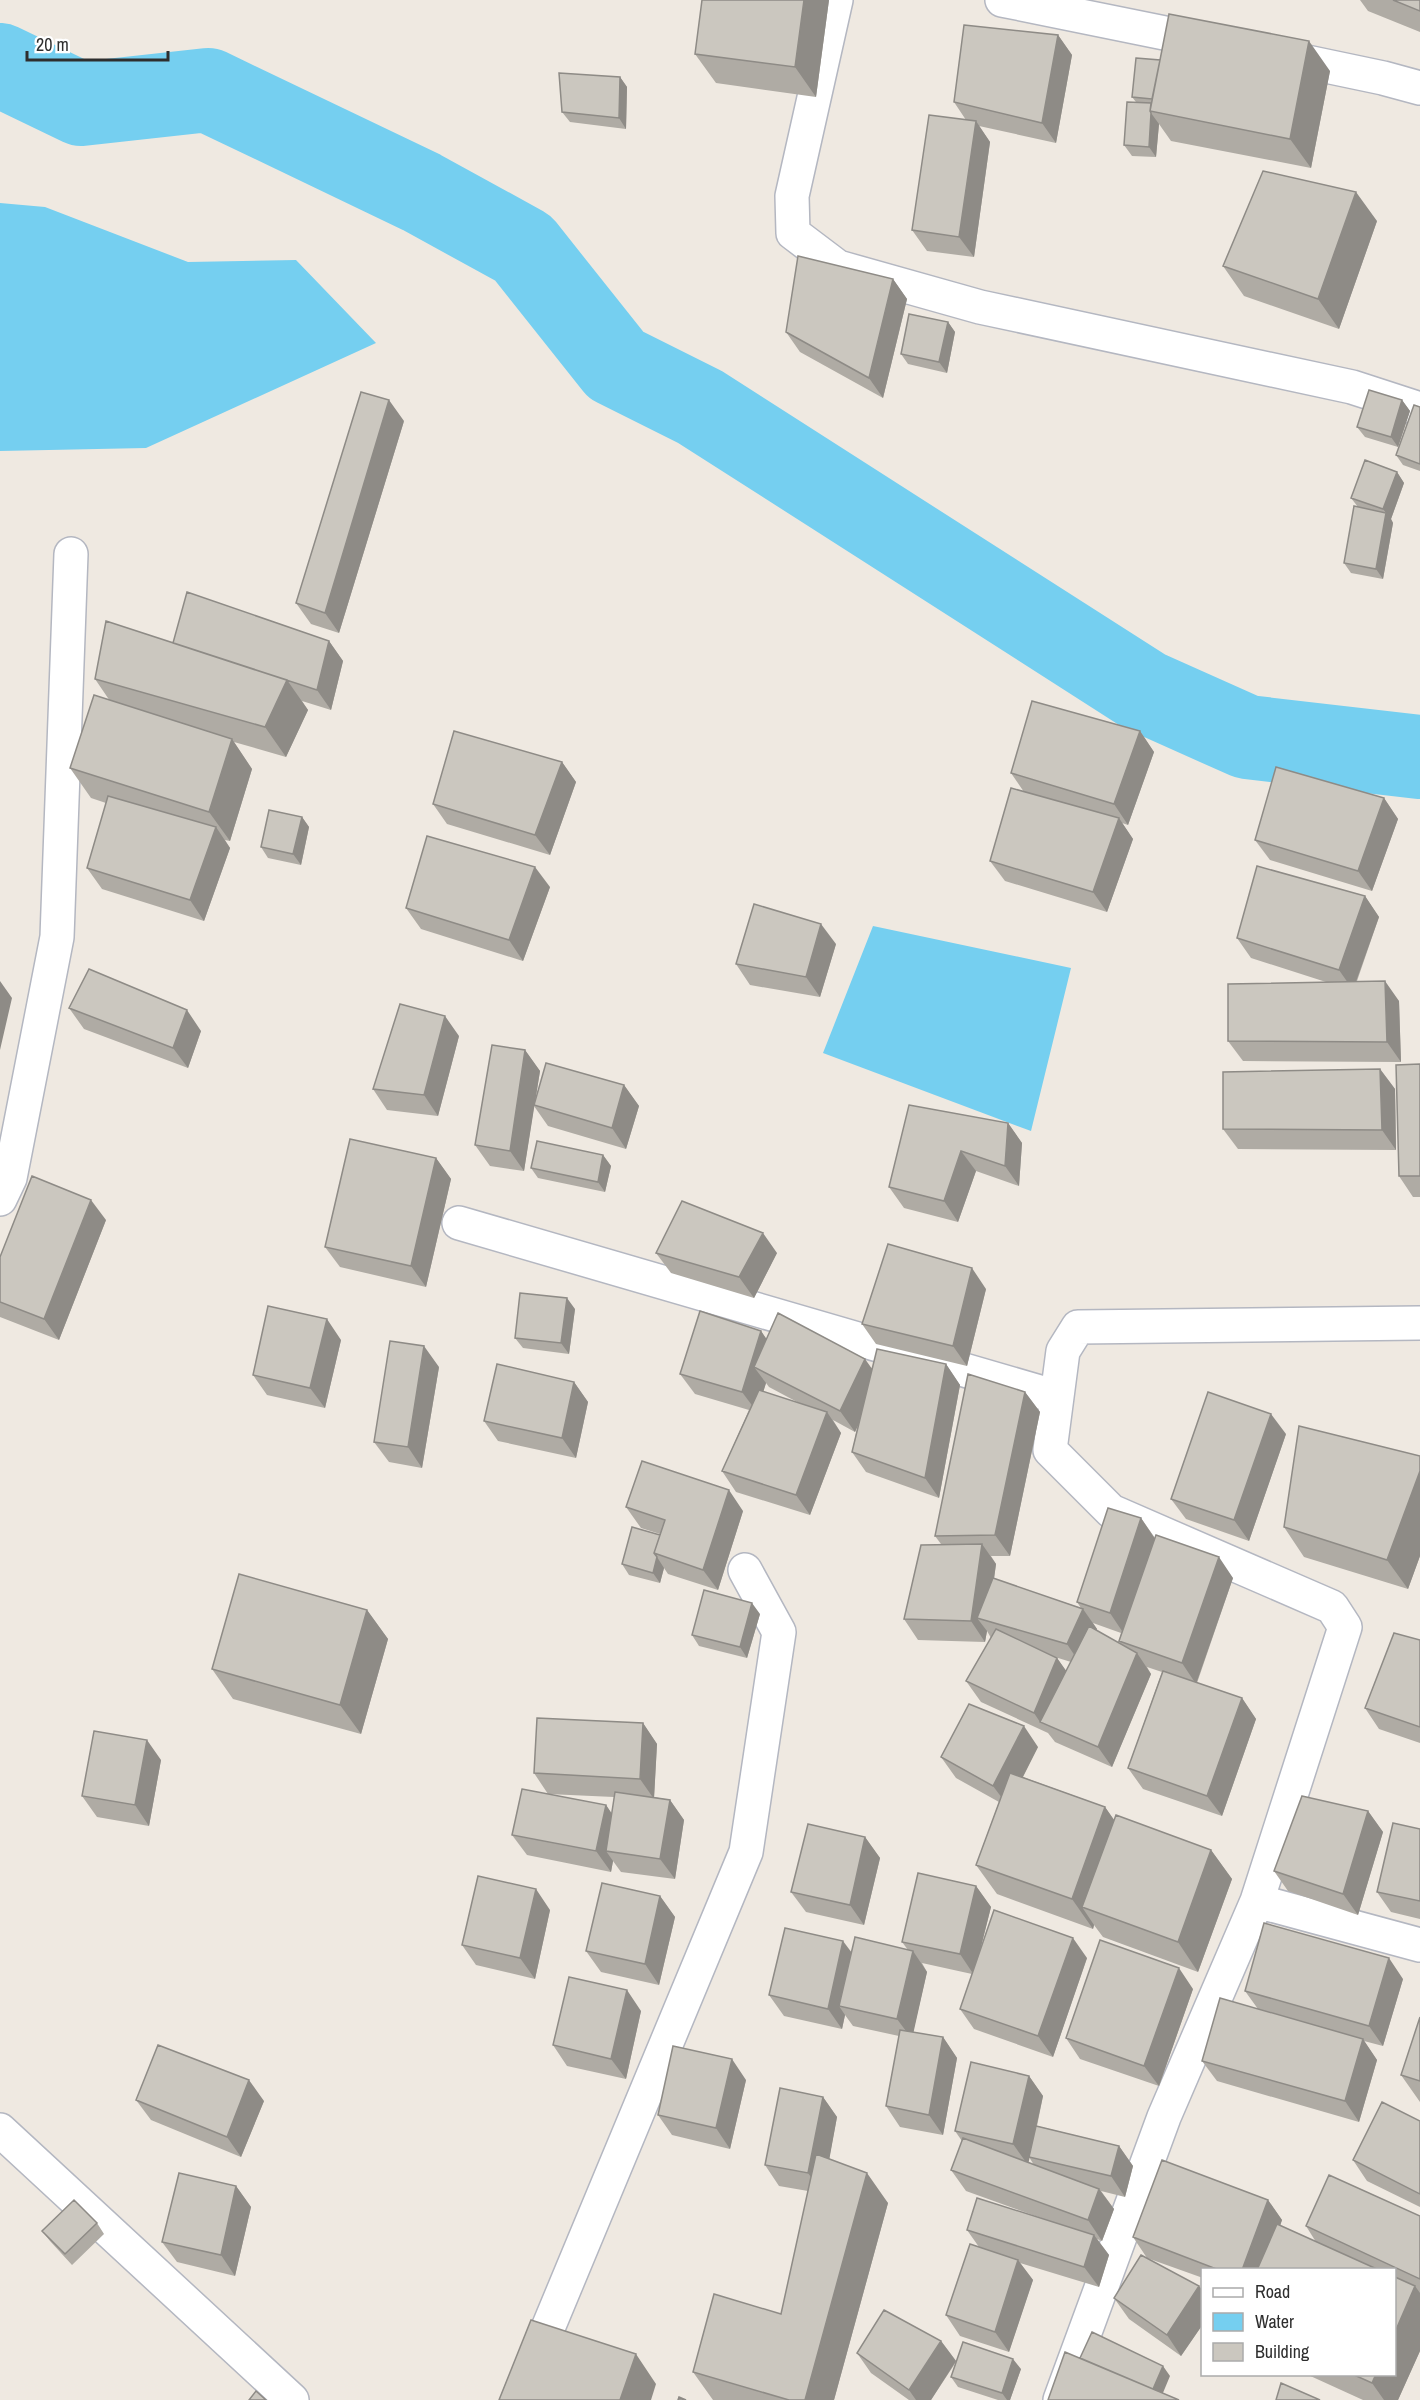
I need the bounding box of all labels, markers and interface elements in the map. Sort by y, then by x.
scale bar [27,24,168,62]
text: 20 m [36,32,69,57]
legend [1201,2268,1396,2376]
text: Road [1255,2279,1290,2304]
text: Water [1255,2309,1294,2334]
text: Building [1255,2339,1310,2364]

